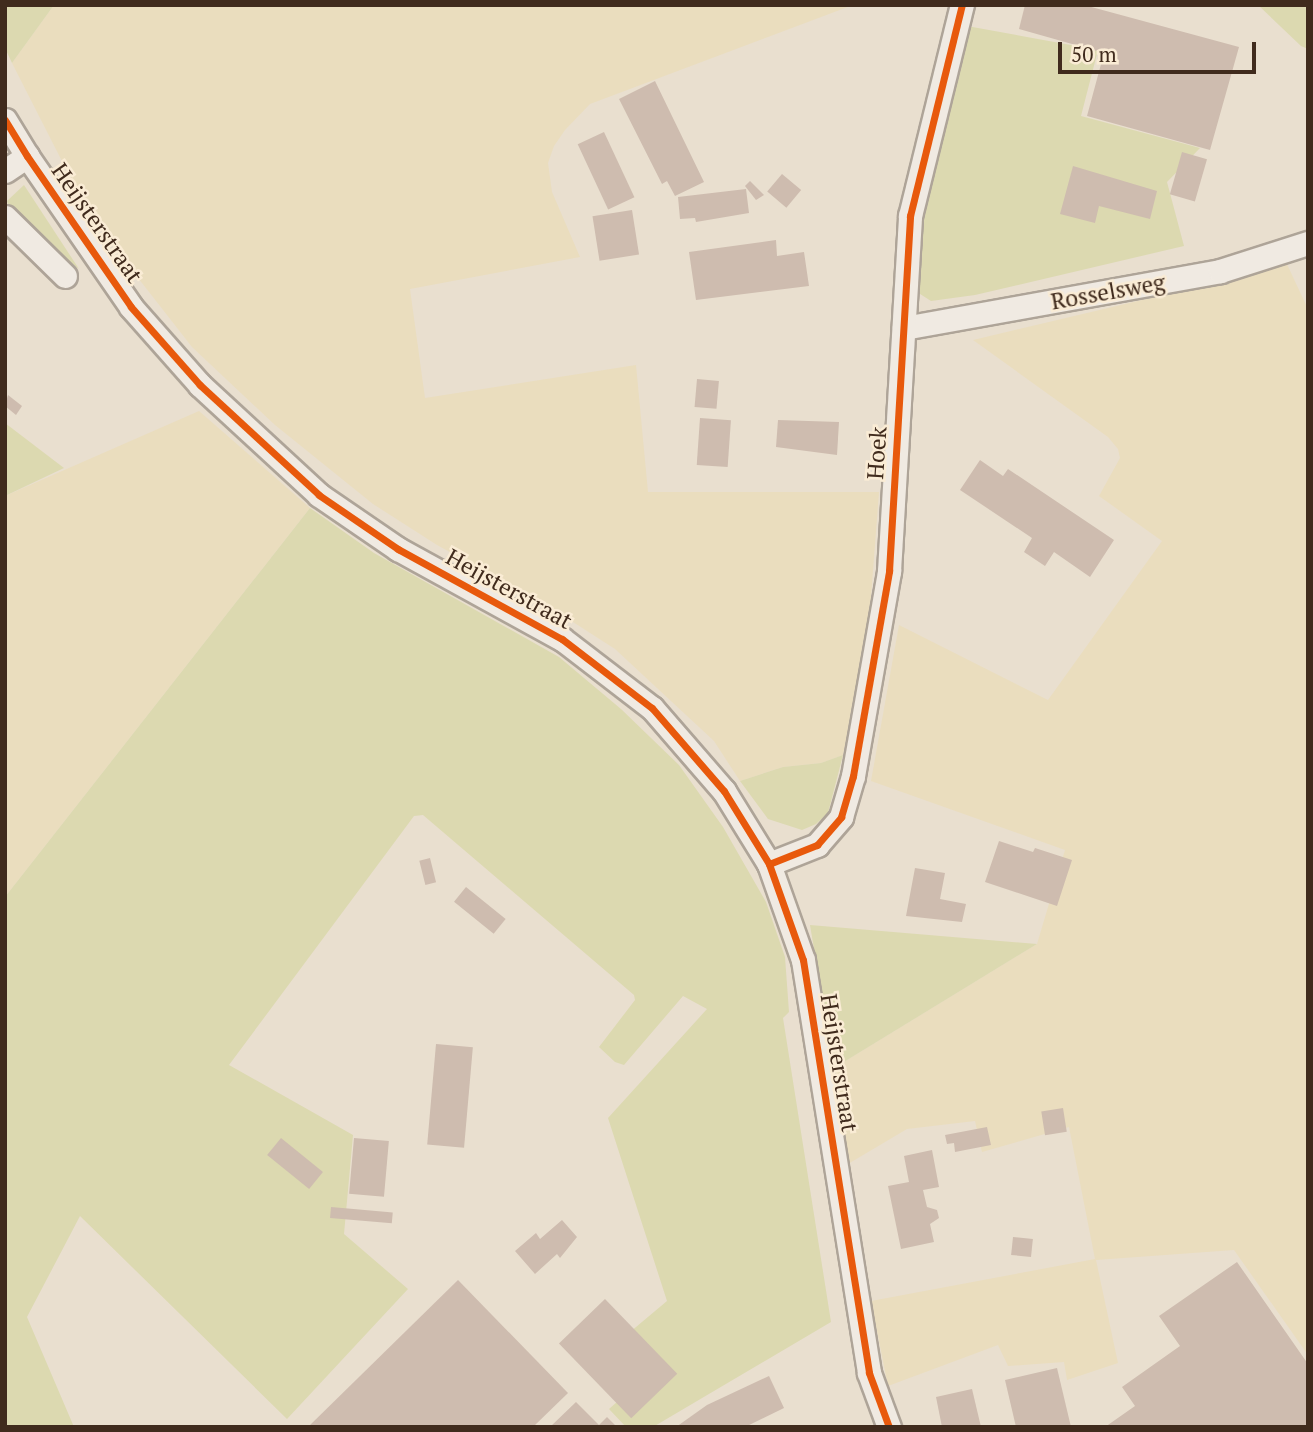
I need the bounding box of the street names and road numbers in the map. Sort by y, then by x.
street label: Heijsterstraat [46,158,148,288]
street label: Rosselsweg [1049,268,1167,316]
street label: Hoek [861,426,893,480]
street label: Heijsterstraat [441,543,577,635]
street label: Heijsterstraat [814,992,864,1134]

